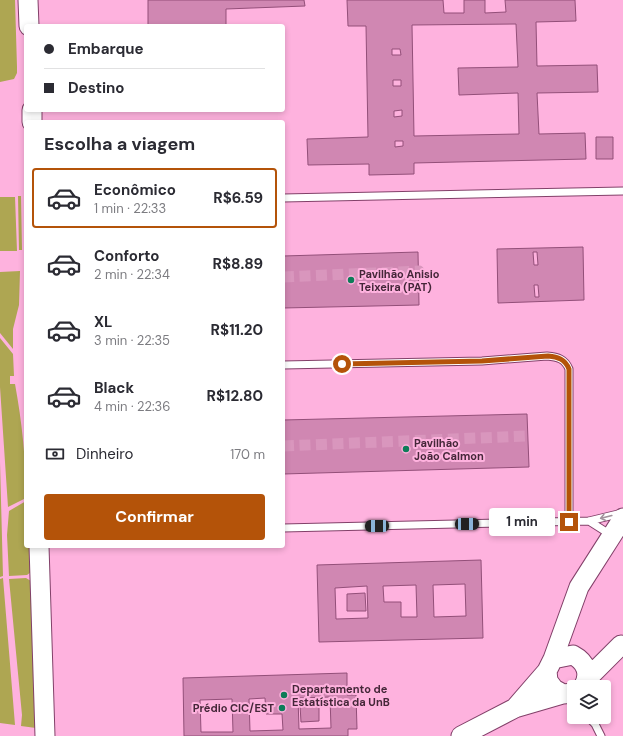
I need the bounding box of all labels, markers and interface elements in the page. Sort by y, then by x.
text: Embarque [68,39,144,59]
text: Destino [68,78,124,98]
text: Escolha a viagem [44,132,195,156]
icon: car [46,180,82,216]
text: Econômico [94,180,176,200]
text: R$6.59 [213,188,263,208]
text: 1 min · 22:33 [94,200,166,217]
icon: car [46,246,82,282]
text: Conforto [94,246,159,266]
text: R$8.89 [213,254,263,274]
text: 2 min · 22:34 [94,266,170,283]
place label: Pavilhão Anisio Teixeira (PAT) [359,267,440,294]
marker: Pavilhão Anisio Teixeira (PAT) [346,275,356,285]
icon: car [46,312,82,348]
text: XL [94,312,112,332]
text: R$11.20 [211,320,263,340]
text: 3 min · 22:35 [94,332,170,349]
route start [333,355,351,373]
icon: car [46,378,82,414]
text: Black [94,378,134,398]
text: R$12.80 [207,386,263,406]
text: 4 min · 22:36 [94,398,170,415]
place label: Pavilhão João Calmon [414,436,484,463]
icon: cash [44,443,66,465]
text: Dinheiro [76,444,133,464]
marker: Pavilhão João Calmon [401,444,411,454]
text: 170 m [230,446,265,463]
button: Confirmar [44,494,265,540]
callout: 1 min [489,508,555,536]
text: 1 min [506,513,538,530]
route end [560,513,578,531]
one-way arrow [600,514,613,522]
car [455,518,479,530]
car [365,520,389,532]
map controls [567,680,611,724]
button: layers [567,680,611,724]
place label: Departamento de Estatística da UnB [292,682,390,709]
marker: Departamento de Estatística da UnB [279,690,289,700]
place label: Prédio CIC/EST [193,701,274,715]
marker: Prédio CIC/EST [277,703,287,713]

